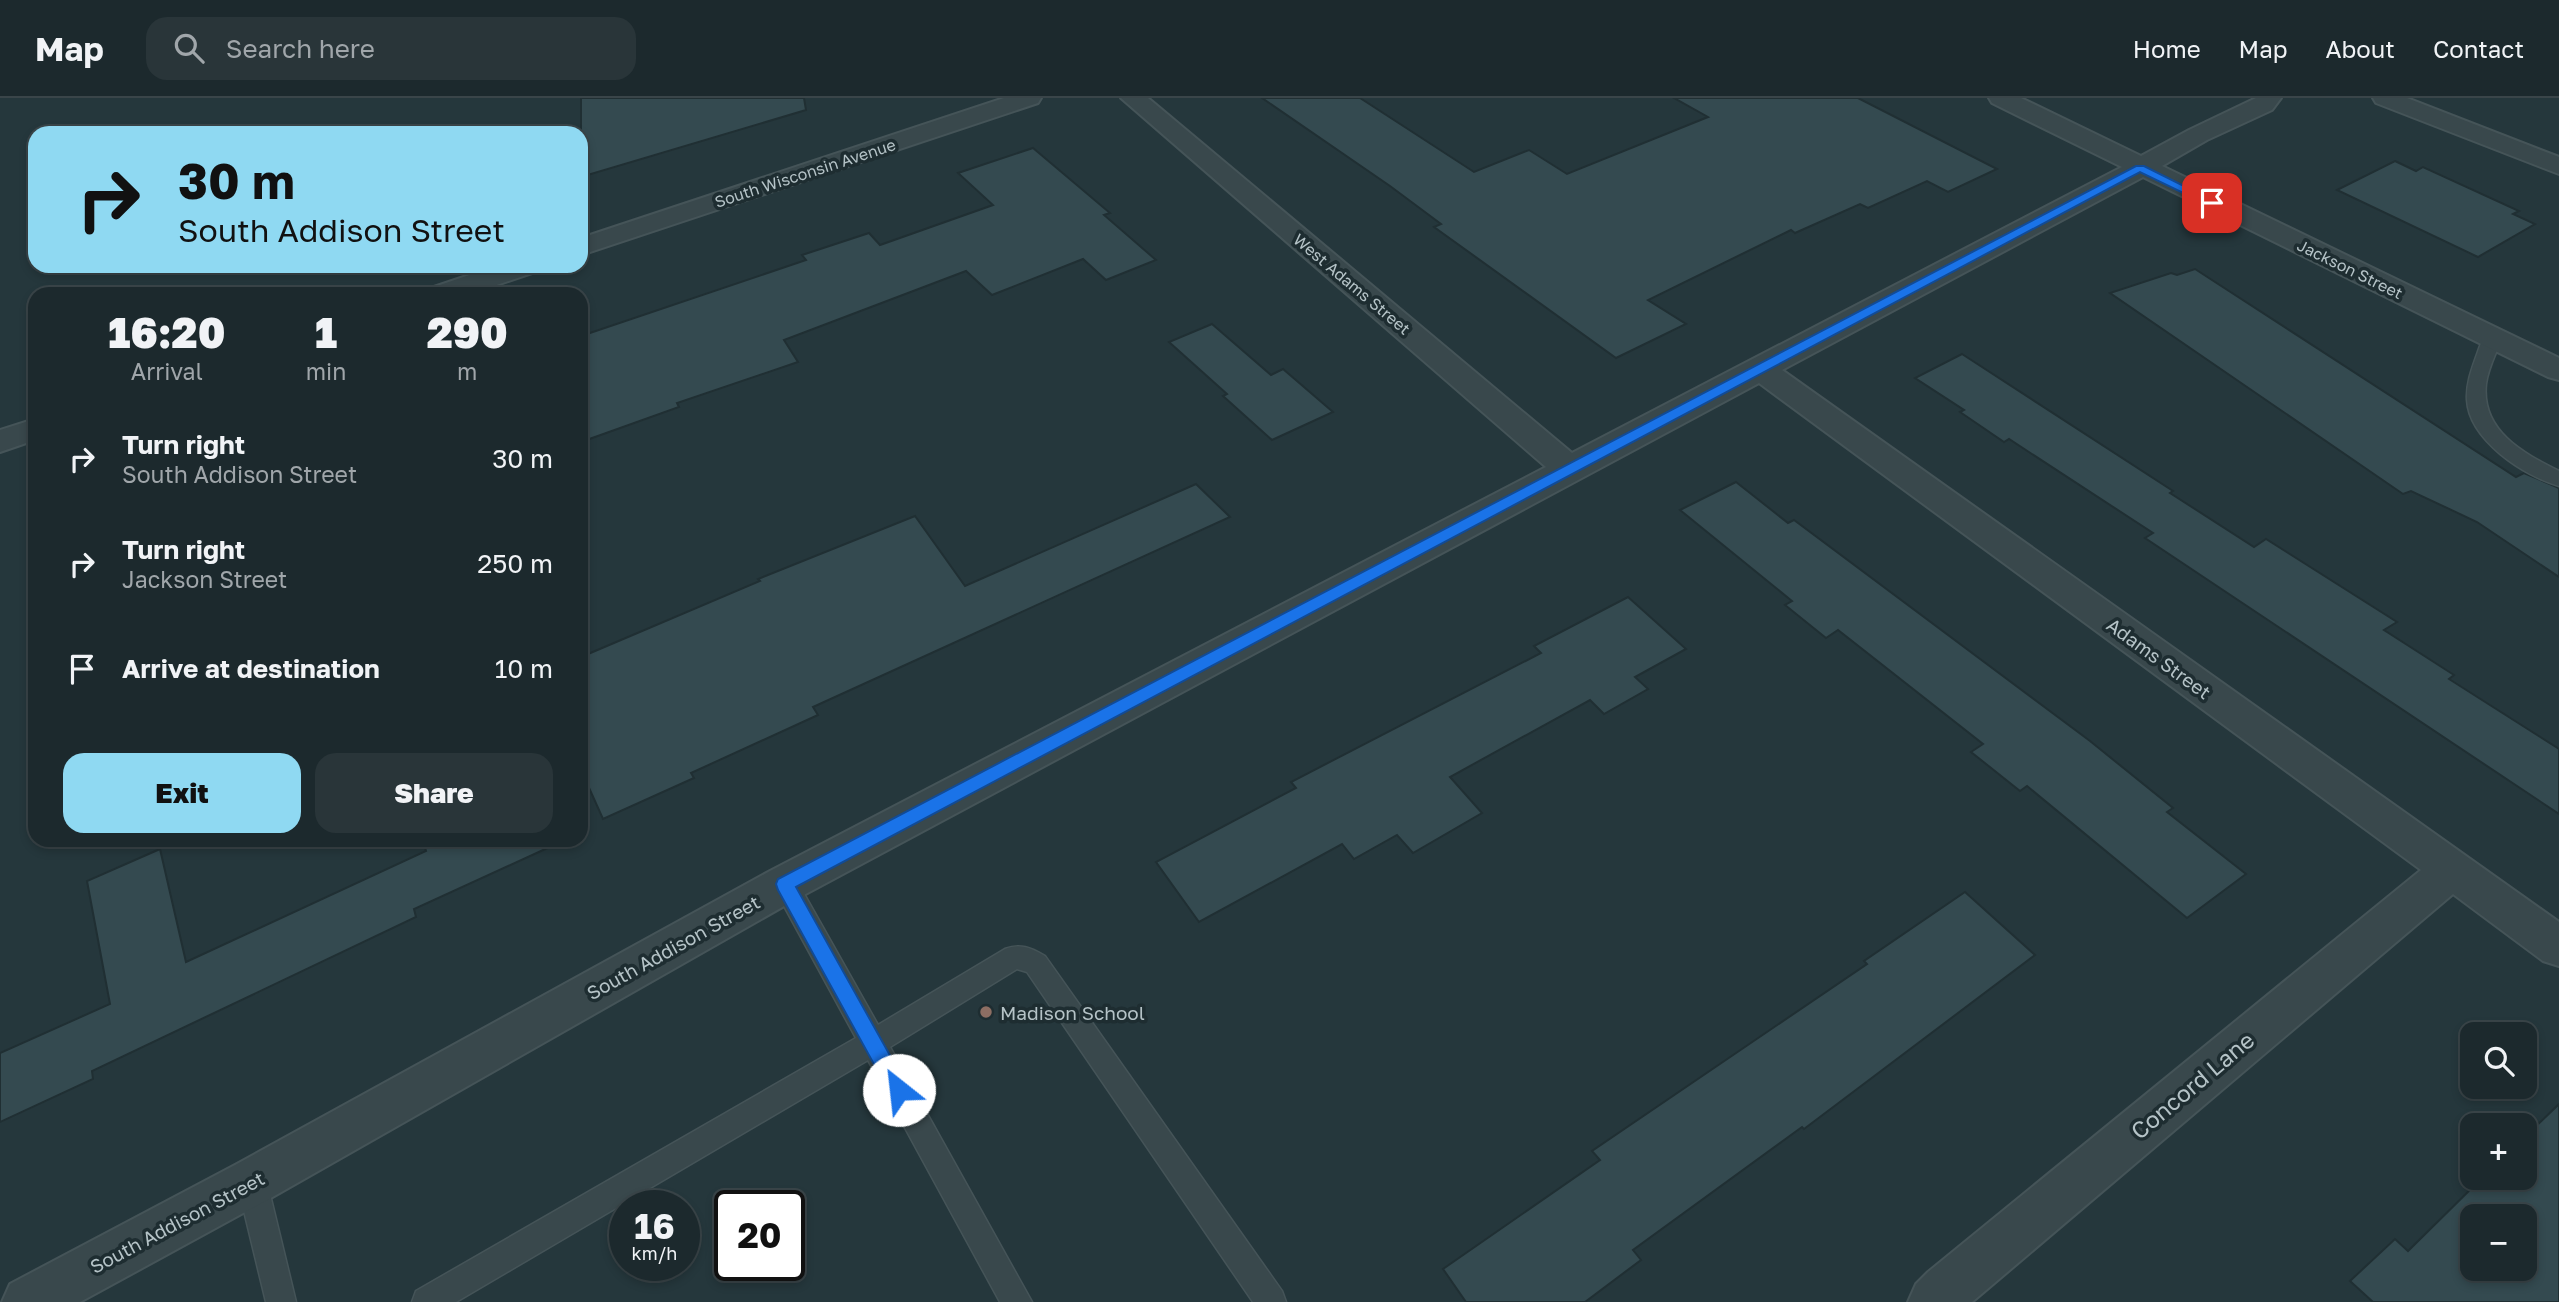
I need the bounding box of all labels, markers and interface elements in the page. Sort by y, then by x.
search box [146,17,636,80]
text: Map [35,29,104,68]
icon: search [170,29,208,67]
text: Search here [226,33,375,64]
text: Home [2133,34,2201,63]
text: Map [2239,34,2288,63]
text: About [2326,34,2395,63]
text: Contact [2433,34,2524,63]
street label: South Wisconsin Avenue [712,134,898,212]
text: 30 m [178,151,295,210]
icon: right [63,154,154,245]
pin [2182,173,2242,233]
icon: arrive [2193,184,2231,222]
text: South Addison Street [178,211,505,249]
street label: West Adams Street [1290,229,1414,339]
street label: Jackson Street [2294,235,2406,303]
text: 16:20 [108,307,225,357]
text: 1 [315,307,337,357]
text: 290 [427,307,508,357]
text: Arrival [131,357,203,385]
text: min [306,357,346,385]
text: m [457,357,477,385]
text: Turn right [122,429,245,460]
icon: right [63,440,101,478]
text: 30 m [492,443,553,474]
text: South Addison Street [122,460,357,488]
text: Turn right [122,534,245,565]
icon: right [63,545,101,583]
text: 250 m [477,548,553,579]
text: Jackson Street [122,565,287,593]
street label: Adams Street [2103,613,2215,703]
icon: arrive [63,650,101,688]
text: Arrive at destination [122,653,380,684]
text: 10 m [495,653,553,684]
button: Exit [63,753,301,833]
button: Share [315,753,553,833]
street label: South Addison Street [582,890,764,1004]
place label: Madison School [1000,1001,1145,1024]
marker: Madison School [978,1004,994,1020]
map controls [2460,1022,2537,1281]
button: search [2460,1022,2537,1099]
street label: Concord Lane [2125,1025,2259,1145]
position arrow [862,1053,936,1127]
button: + [2460,1113,2537,1190]
street label: South Addison Street [86,1166,268,1278]
speed limit sign: 20 [714,1190,805,1281]
button: − [2460,1204,2537,1281]
text: 16 [634,1205,675,1247]
text: km/h [632,1242,677,1264]

